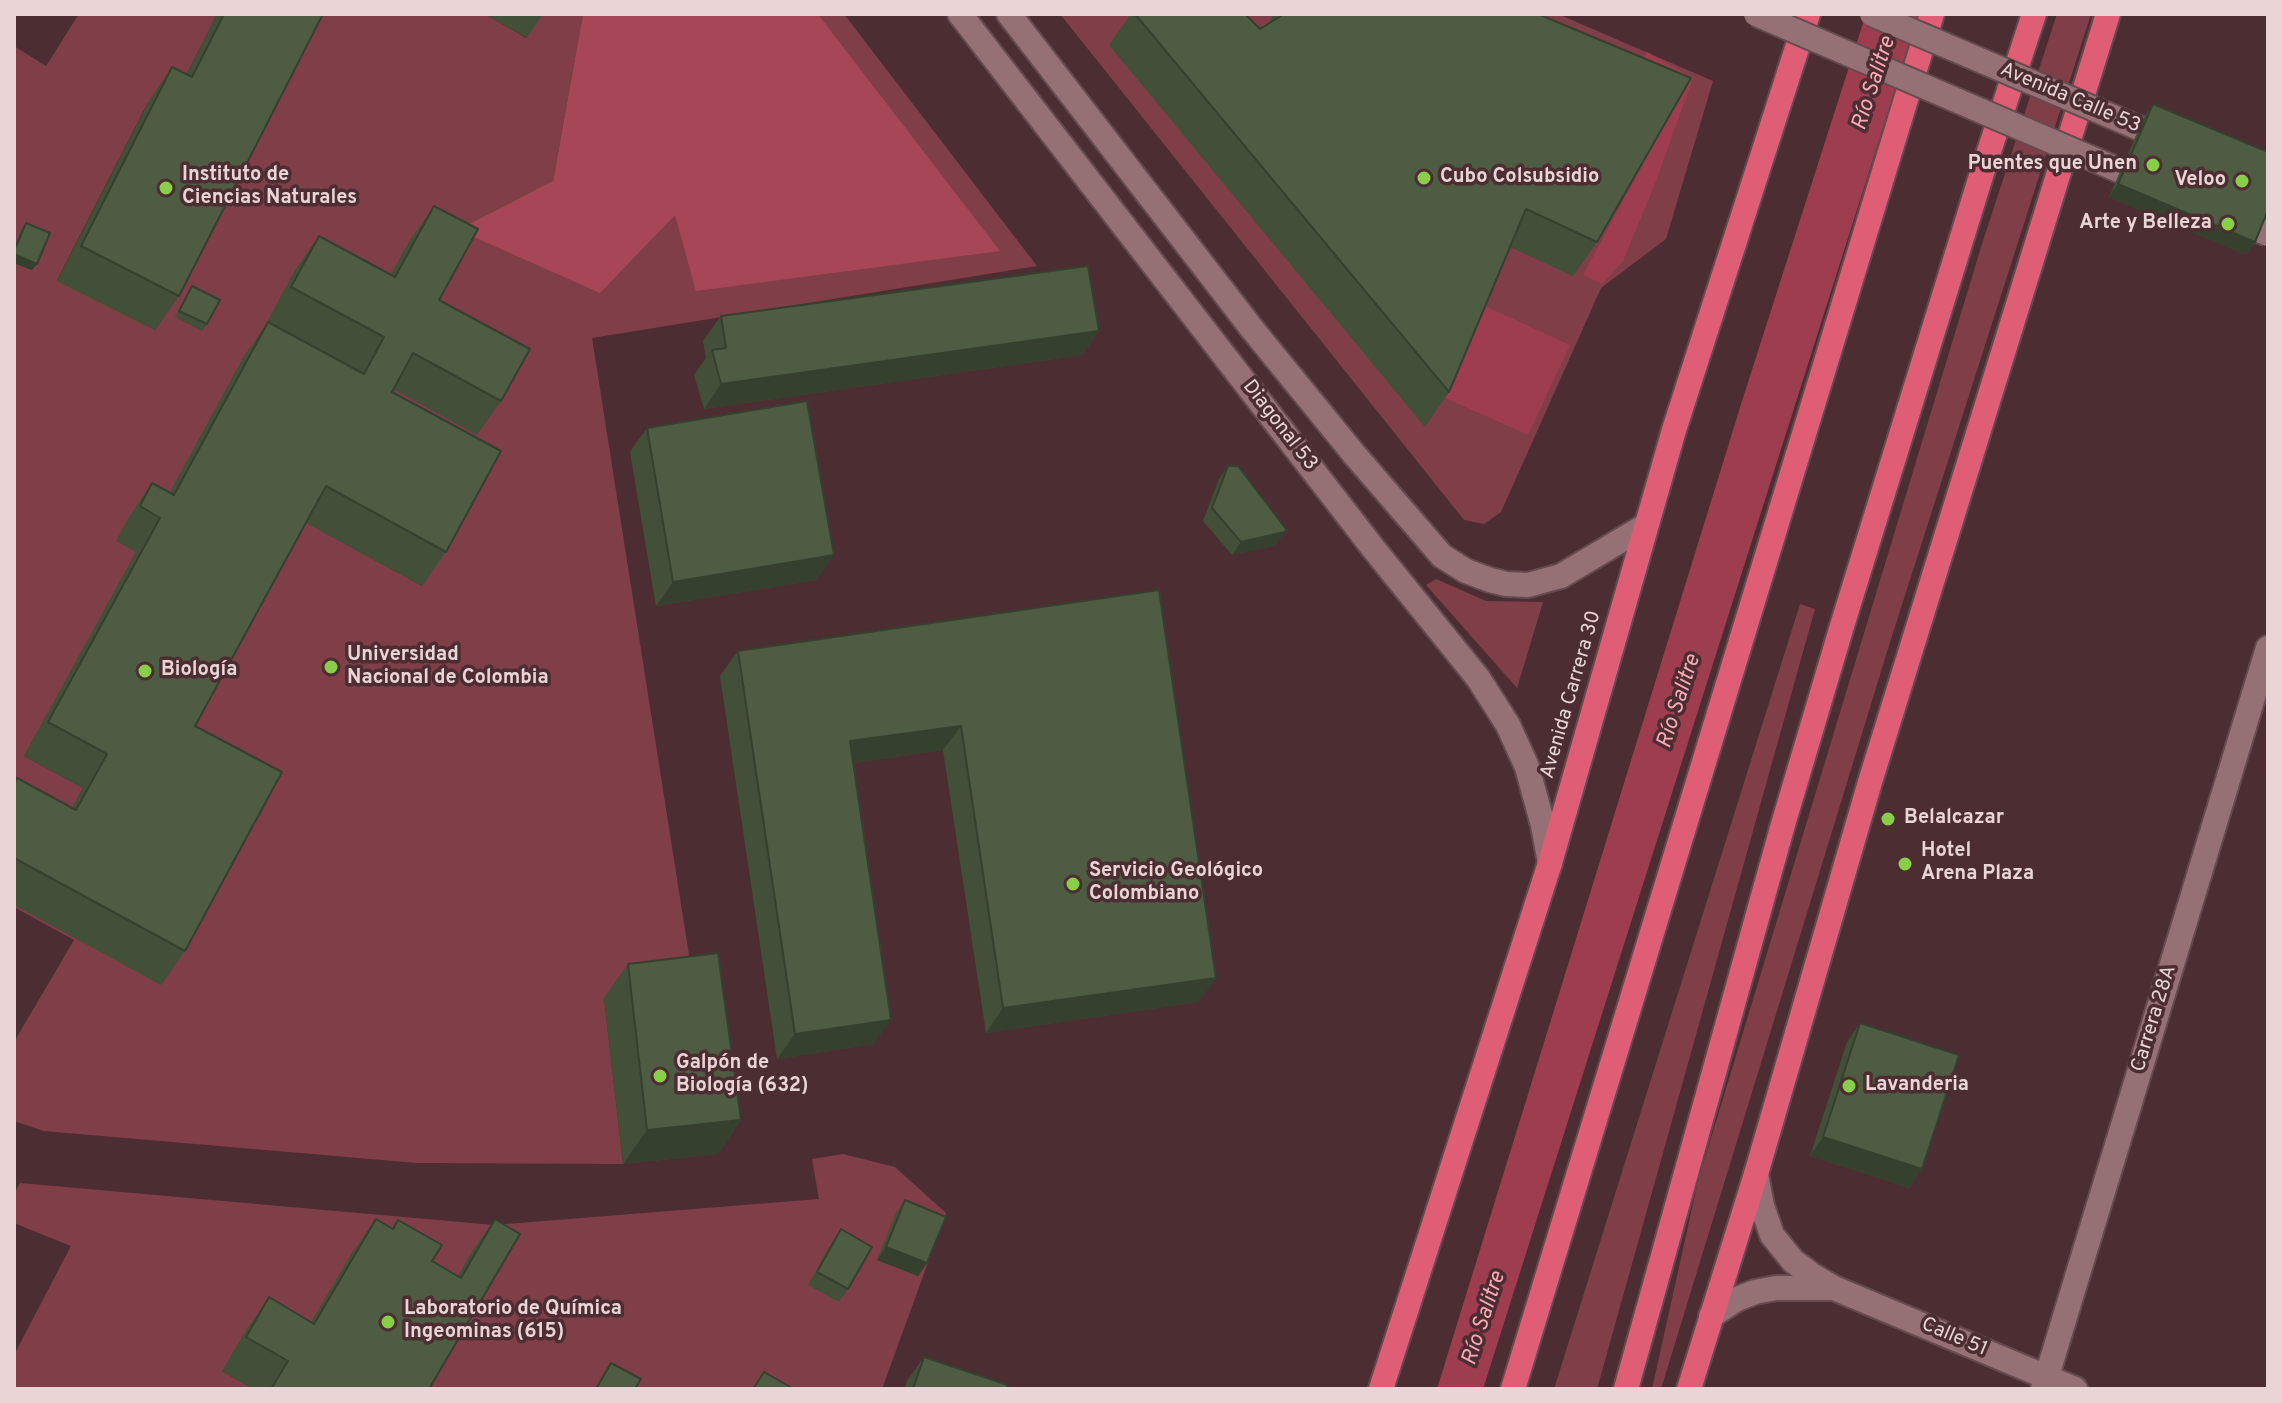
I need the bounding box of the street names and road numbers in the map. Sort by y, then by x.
street label: Avenida Calle 53 [1996,59,2144,139]
street label: Diagonal 53 [1236,376,1322,476]
street label: Avenida Carrera 30 [1537,608,1607,782]
street label: Carrera 28A [2127,963,2183,1075]
street label: Calle 51 [1917,1313,1991,1363]

